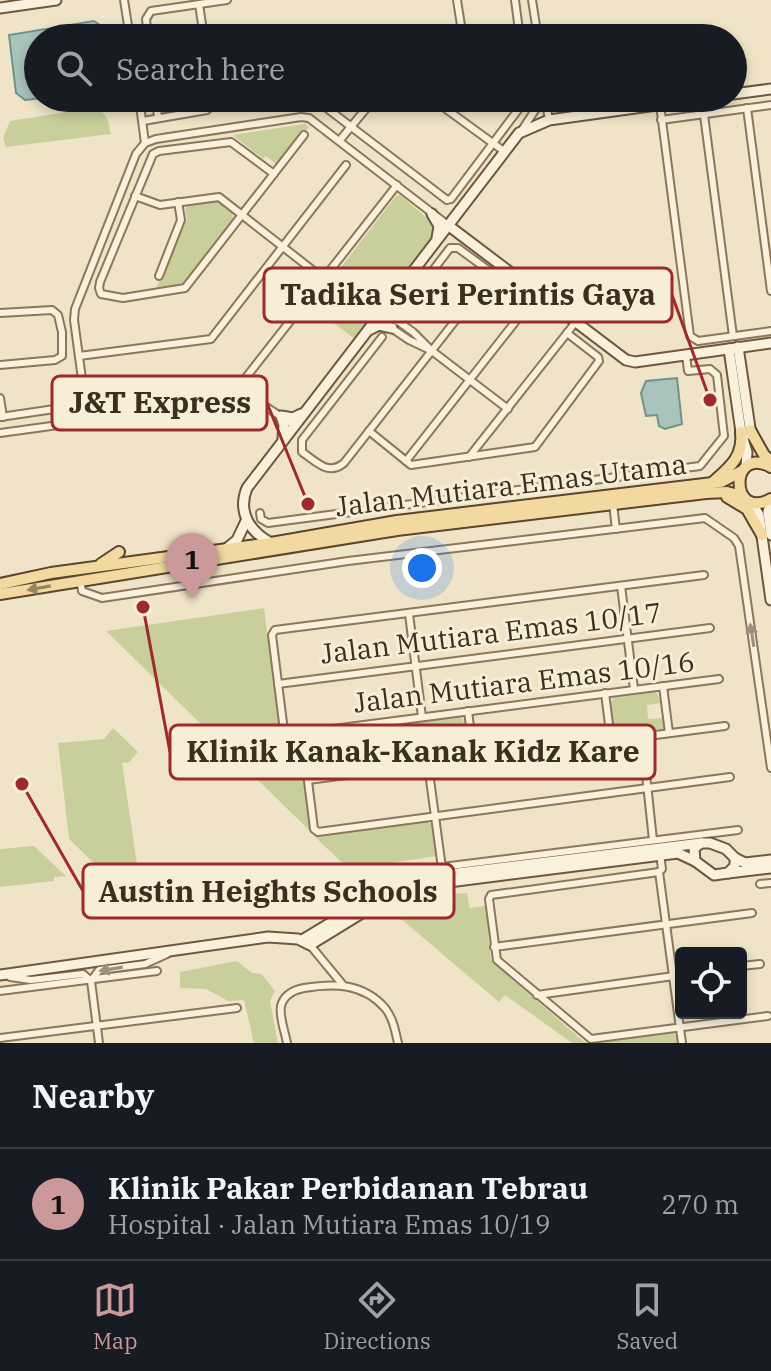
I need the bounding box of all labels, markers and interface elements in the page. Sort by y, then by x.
search box [24,24,747,112]
icon: search [52,46,96,90]
text: Search here [116,49,285,88]
callout: Tadika Seri Perintis Gaya [264,268,672,322]
text: Tadika Seri Perintis Gaya [280,274,656,313]
callout: J&T Express [52,376,267,430]
text: J&T Express [69,382,251,421]
street label: Jalan Mutiara Emas Utama [333,445,689,524]
pin: 1 [166,533,218,599]
your location [402,548,442,588]
one-way arrow [26,582,51,595]
street label: Jalan Mutiara Emas 10/17 [318,593,664,672]
one-way arrow [745,622,758,647]
street label: Jalan Mutiara Emas 10/16 [351,642,697,721]
callout: Klinik Kanak-Kanak Kidz Kare [170,725,655,779]
text: Klinik Kanak-Kanak Kidz Kare [186,731,640,770]
callout: Austin Heights Schools [83,864,454,918]
text: Austin Heights Schools [98,871,438,910]
map controls [675,947,747,1019]
button: locate [675,947,747,1019]
one-way arrow [98,963,123,975]
text: Nearby [32,1073,154,1117]
text: Klinik Pakar Perbidanan Tebrau [108,1168,588,1207]
text: 1 [50,1187,66,1221]
text: 270 m [661,1187,739,1221]
text: Hospital · Jalan Mutiara Emas 10/19 [108,1207,551,1241]
tab: Map [93,1278,138,1355]
tab: Directions [323,1278,431,1355]
tab: Saved [616,1278,678,1355]

